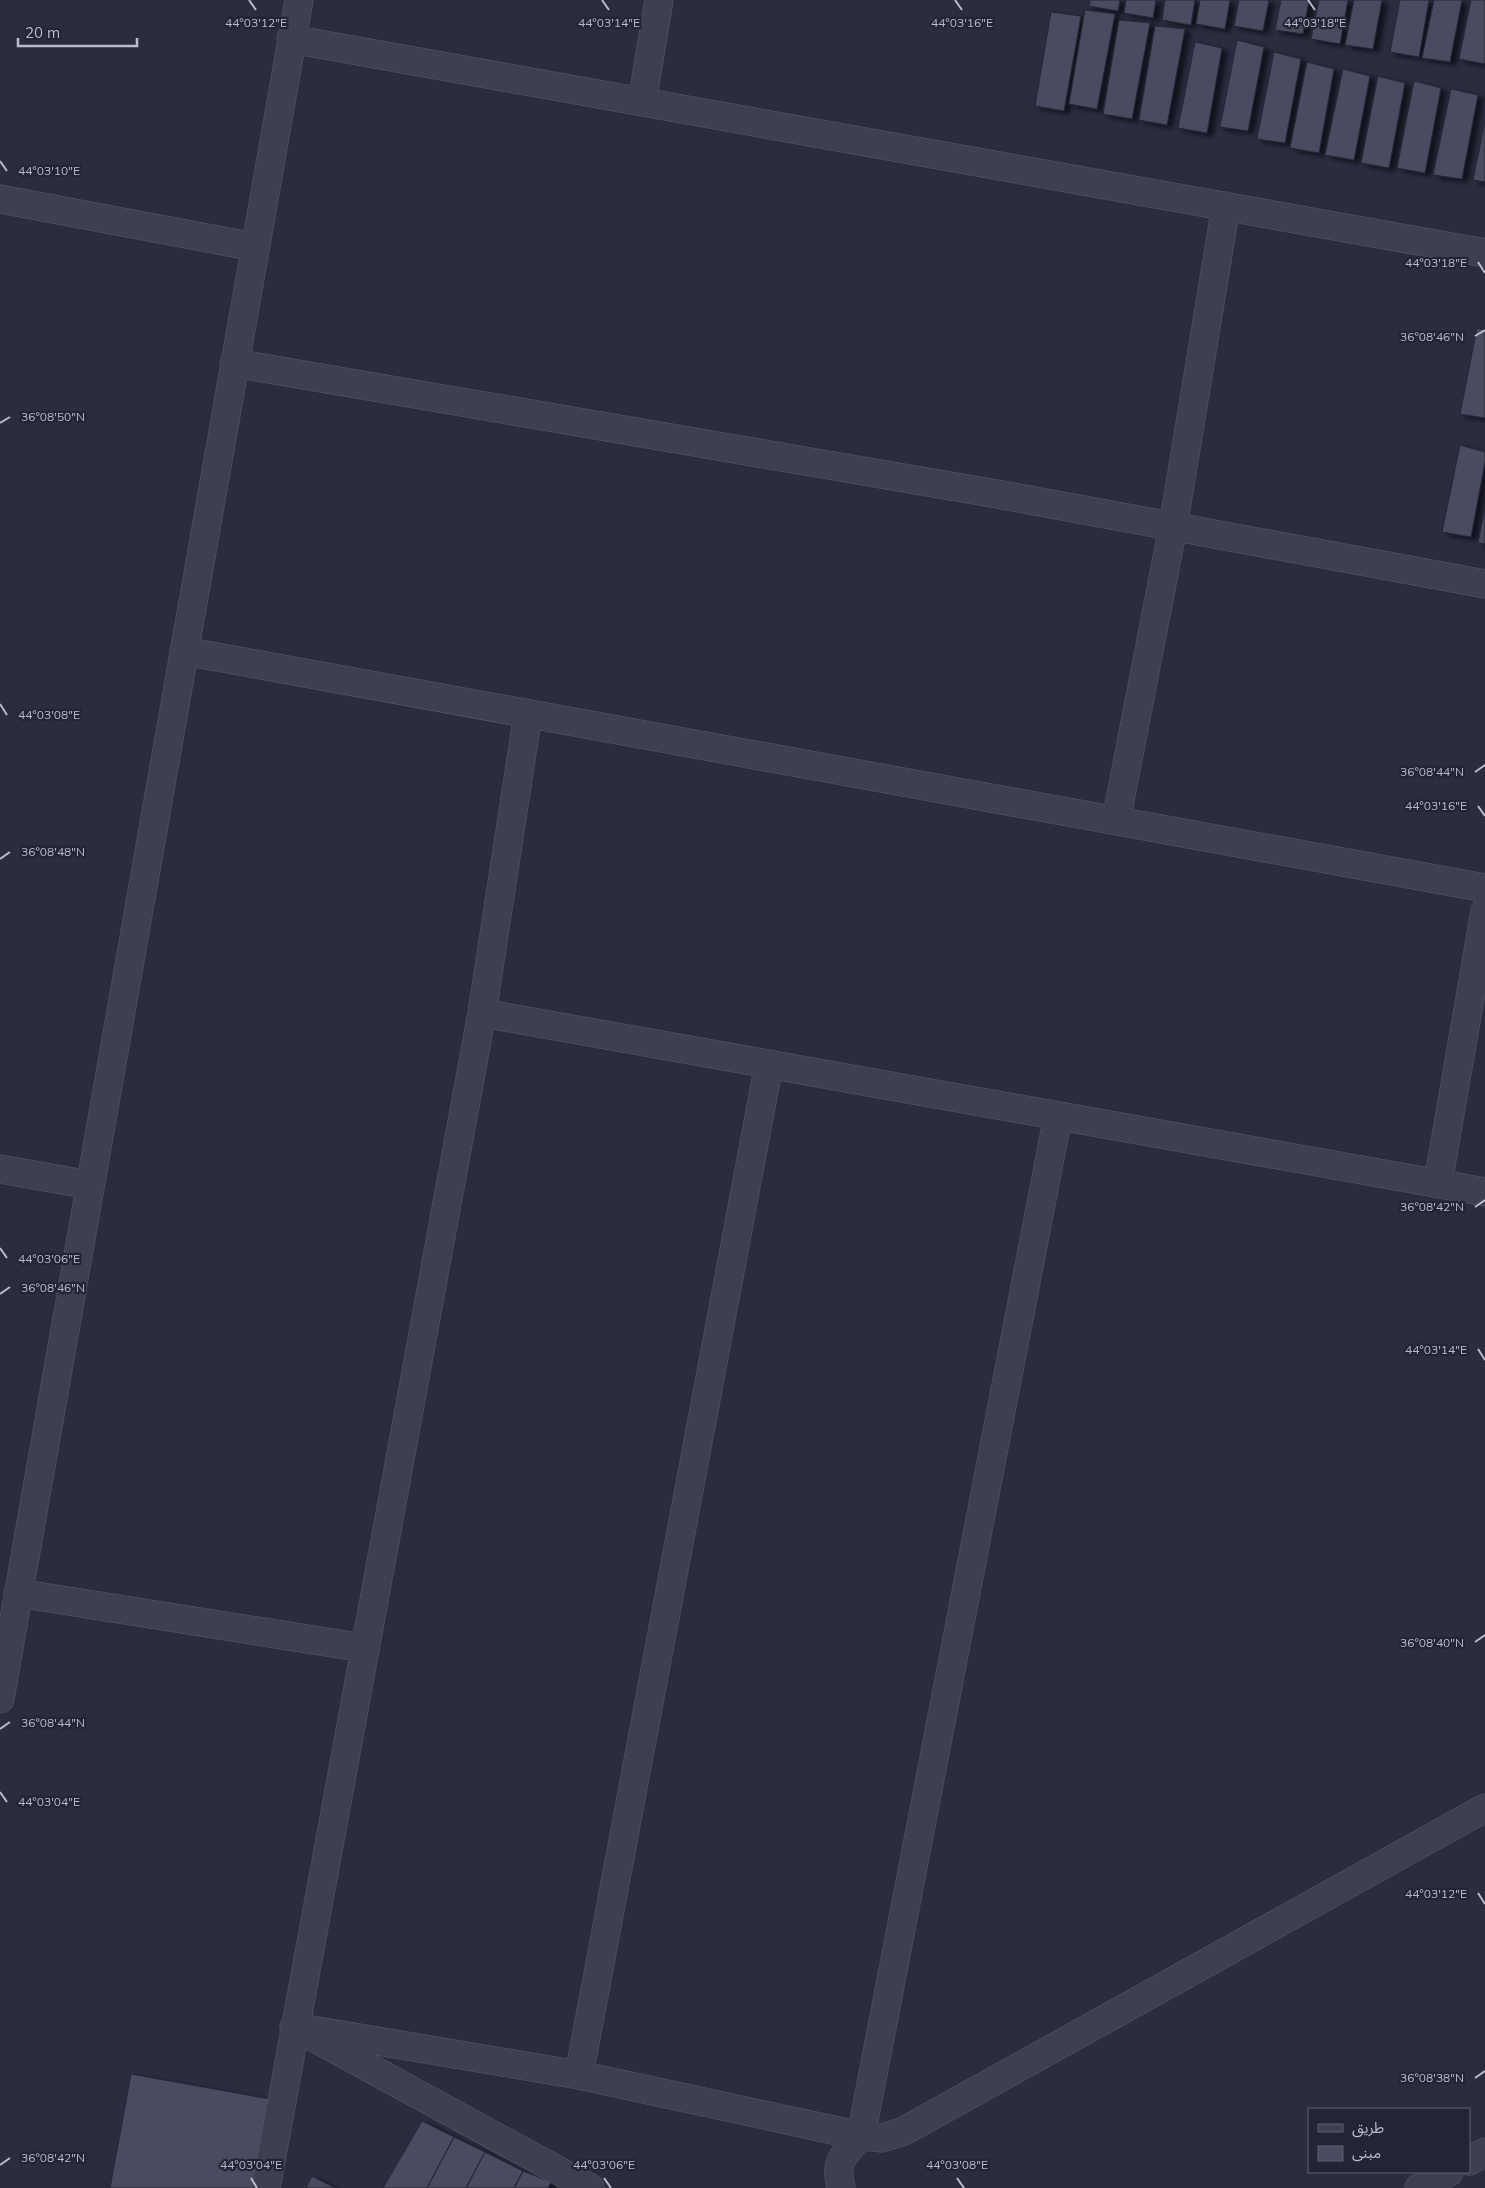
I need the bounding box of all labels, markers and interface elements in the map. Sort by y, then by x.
scale bar [18,15,136,47]
text: 44°03'12"E [225,15,287,30]
text: 44°03'14"E [578,15,640,30]
text: 44°03'16"E [931,15,993,30]
text: 44°03'18"E [1284,15,1346,30]
text: 20 m [25,23,60,42]
text: 44°03'10"E [18,163,80,178]
text: 44°03'18"E [1405,255,1467,270]
text: 36°08'46"N [1400,329,1464,344]
text: 36°08'50"N [21,409,85,424]
text: 44°03'08"E [18,707,80,722]
text: 36°08'44"N [1400,764,1464,779]
text: 44°03'16"E [1405,798,1467,813]
text: 36°08'48"N [21,844,85,859]
text: 36°08'42"N [1400,1199,1464,1214]
text: 44°03'06"E [18,1251,80,1266]
text: 36°08'46"N [21,1280,85,1295]
text: 44°03'14"E [1405,1342,1467,1357]
text: 36°08'40"N [1400,1635,1464,1650]
text: 36°08'44"N [21,1715,85,1730]
text: 44°03'04"E [18,1794,80,1809]
text: 44°03'12"E [1405,1886,1467,1901]
text: 36°08'38"N [1400,2070,1464,2085]
legend [1308,2108,1470,2173]
text: طريق [1352,2118,1384,2138]
text: مبنى [1352,2143,1381,2162]
text: 36°08'42"N [21,2150,85,2165]
text: 44°03'04"E [220,2157,282,2172]
text: 44°03'06"E [573,2157,635,2172]
text: 44°03'08"E [926,2157,988,2172]

